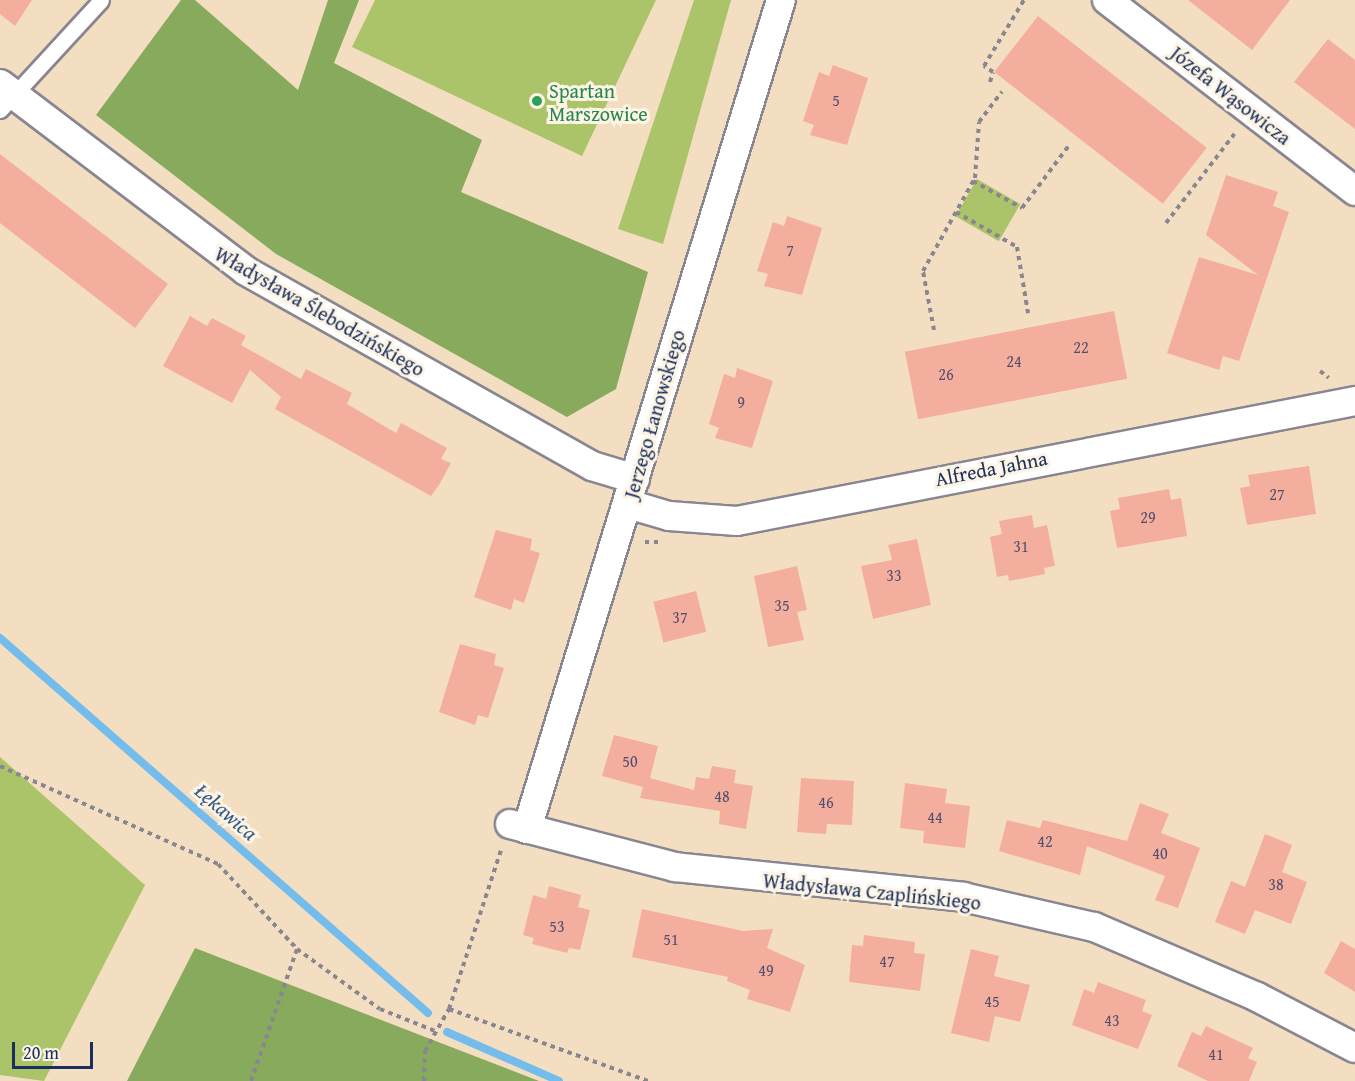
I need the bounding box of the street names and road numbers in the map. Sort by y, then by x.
street label: Józefa Wąsowicza [1166,41,1296,149]
street label: Władysława Ślebodzińskiego [211,241,429,381]
street label: Jerzego Łanowskiego [618,327,690,501]
street label: Alfreda Jahna [933,445,1049,491]
street label: Władysława Czaplińskiego [762,868,982,914]

